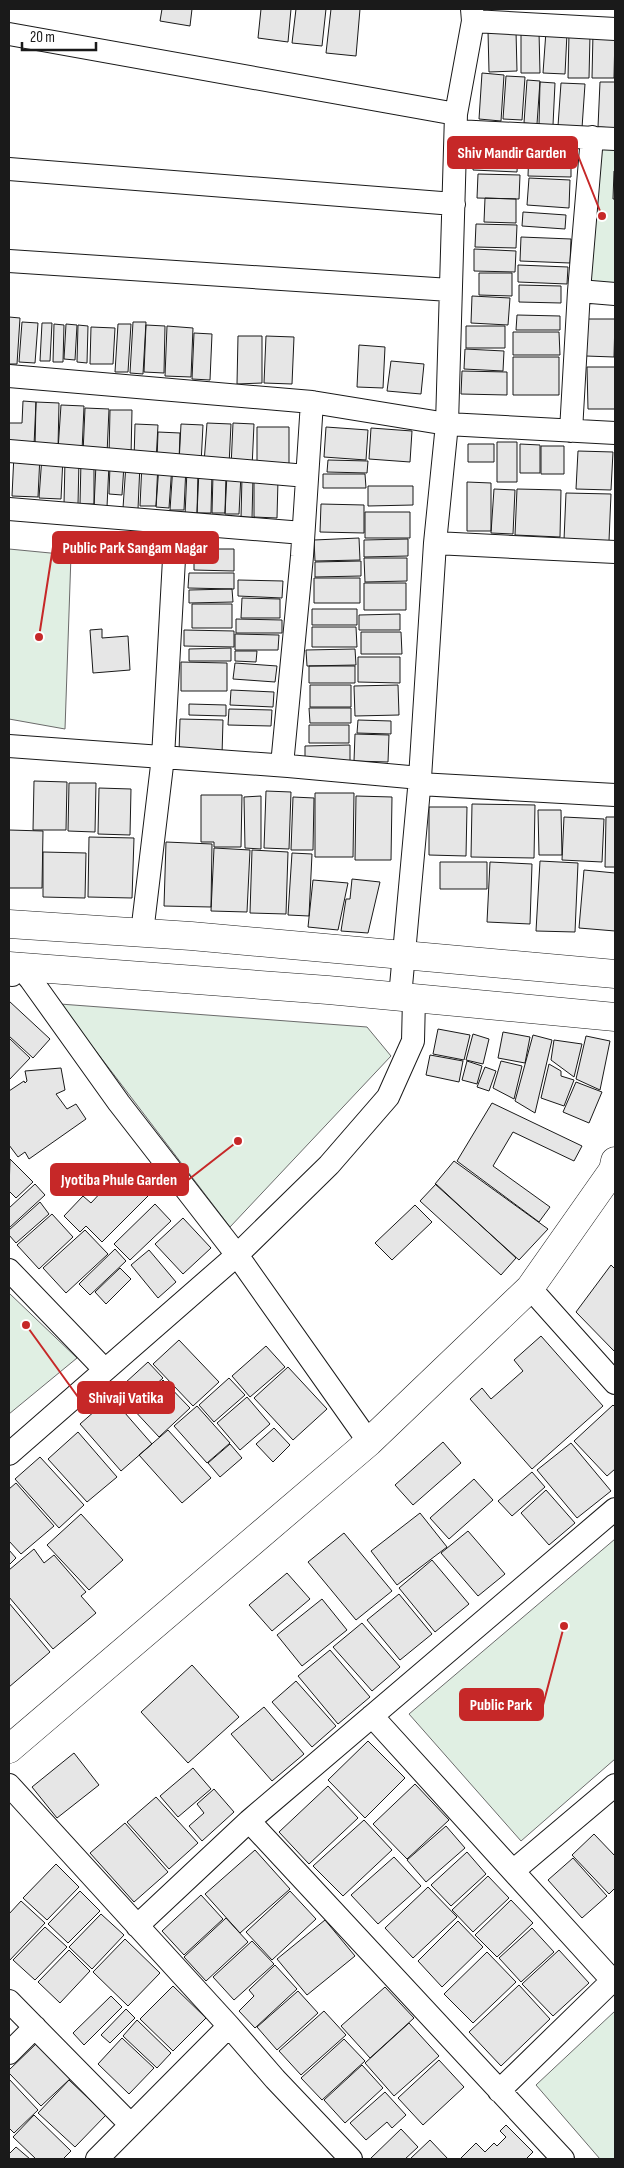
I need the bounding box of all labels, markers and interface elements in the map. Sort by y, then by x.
scale bar [22,20,96,52]
text: 20 m [30,28,55,47]
callout: Shiv Mandir Garden [448,137,577,168]
text: Shiv Mandir Garden [458,144,566,163]
callout: Public Park Sangam Nagar [53,532,218,563]
text: Public Park Sangam Nagar [62,539,208,558]
callout: Jyotiba Phule Garden [51,1164,188,1195]
text: Jyotiba Phule Garden [60,1171,177,1190]
callout: Shivaji Vatika [78,1382,174,1413]
text: Shivaji Vatika [88,1389,164,1408]
callout: Public Park [460,1689,543,1720]
text: Public Park [470,1696,532,1715]

